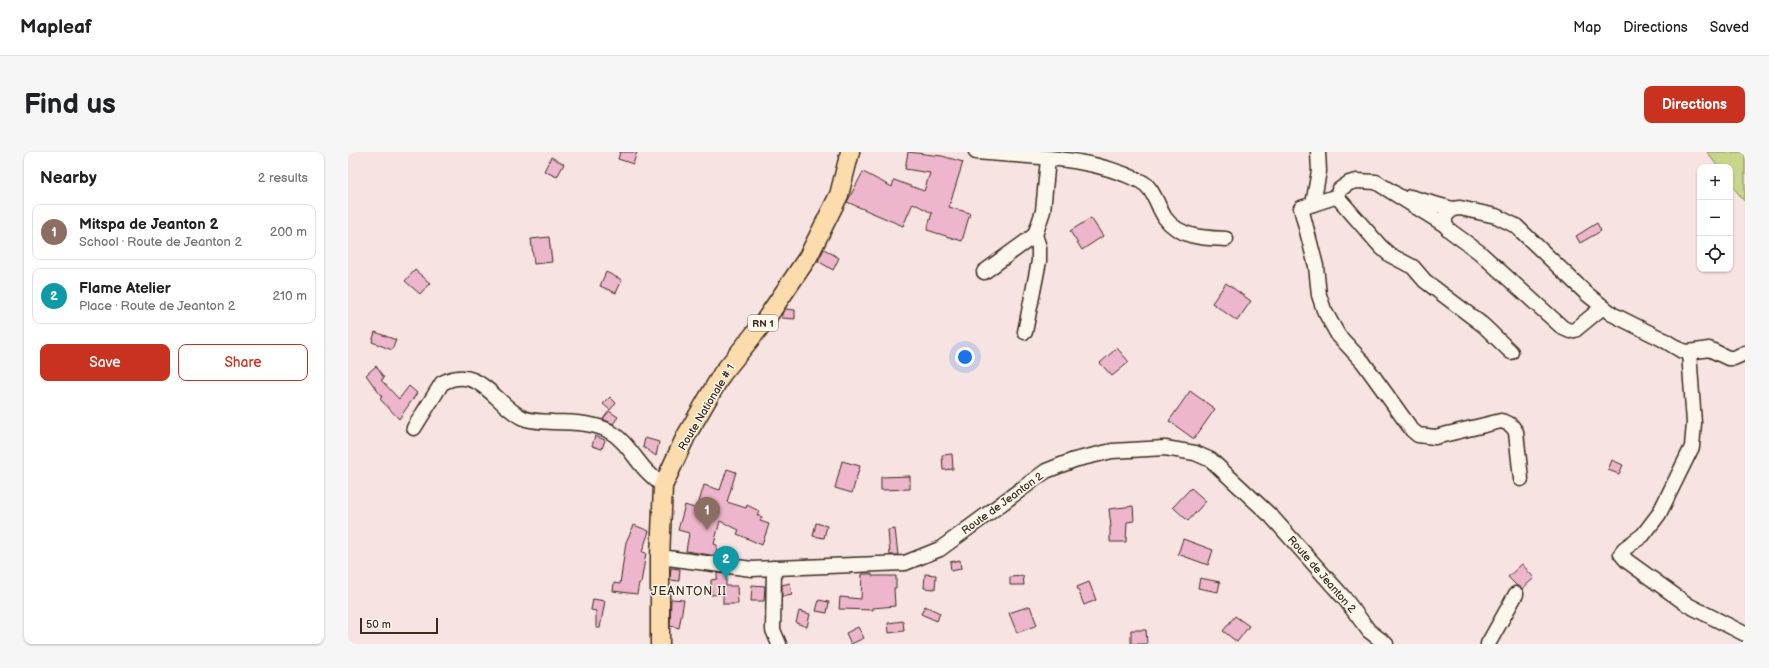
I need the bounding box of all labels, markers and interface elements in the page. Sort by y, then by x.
text: Mapleaf [20,16,92,39]
text: Map [1573,19,1601,36]
text: Directions [1623,19,1688,36]
text: Saved [1710,19,1749,36]
button: Directions [1644,86,1745,123]
text: Find us [24,88,116,121]
map controls [1697,164,1733,272]
button: + [1697,164,1733,200]
text: Nearby [40,168,97,188]
text: 2 results [258,170,308,186]
button: − [1697,200,1733,236]
text: Mitspa de Jeanton 2 [79,215,219,234]
text: 1 [51,224,57,240]
text: 200 m [270,224,307,240]
text: School · Route de Jeanton 2 [79,234,242,250]
button: locate [1697,236,1733,272]
text: Flame Atelier [79,279,171,298]
text: 2 [50,288,58,304]
text: 210 m [273,288,307,304]
text: Place · Route de Jeanton 2 [79,298,235,314]
road number: RN 1 [748,315,778,331]
button: Save [40,344,170,381]
button: Share [178,344,308,381]
your location [955,347,975,367]
street label: Route Nationale # 1 [676,362,737,453]
street label: Route de Jeanton 2 [959,469,1046,537]
pin: 1 [694,497,720,530]
street label: Route de Jeanton 2 [1285,533,1359,616]
pin: 2 [713,546,739,579]
district label: JEANTON II [651,584,727,599]
scale bar [360,616,438,635]
text: 50 m [366,618,391,631]

